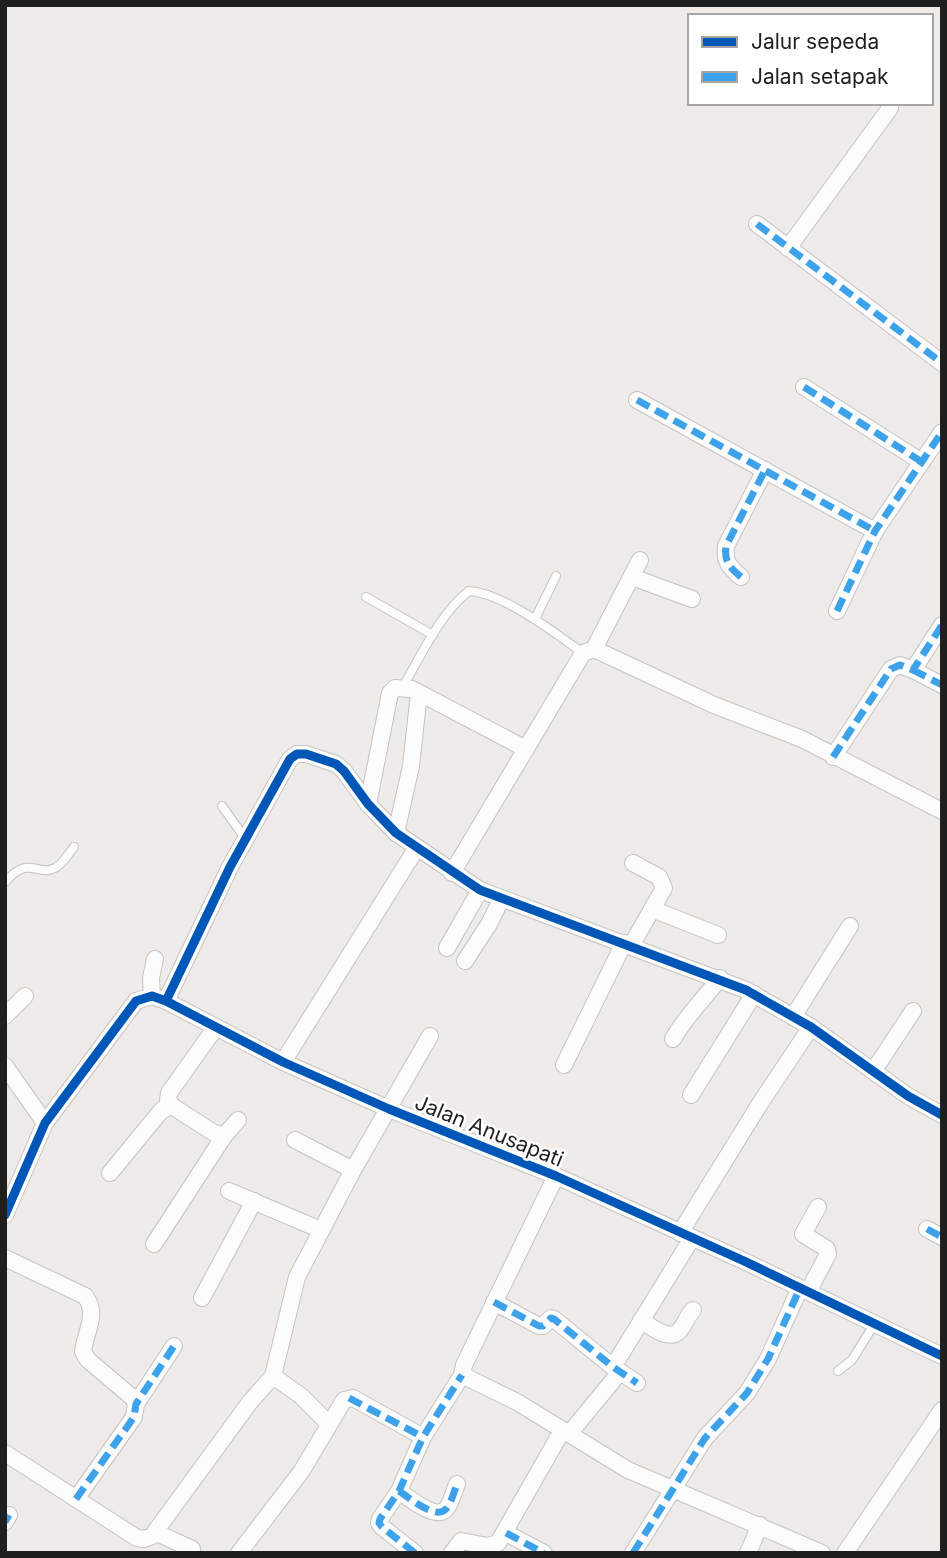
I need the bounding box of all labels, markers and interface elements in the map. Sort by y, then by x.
legend [688,14,933,105]
text: Jalur sepeda [751,29,879,54]
text: Jalan setapak [751,64,889,89]
street label: Jalan Anusapati [411,1089,567,1172]

